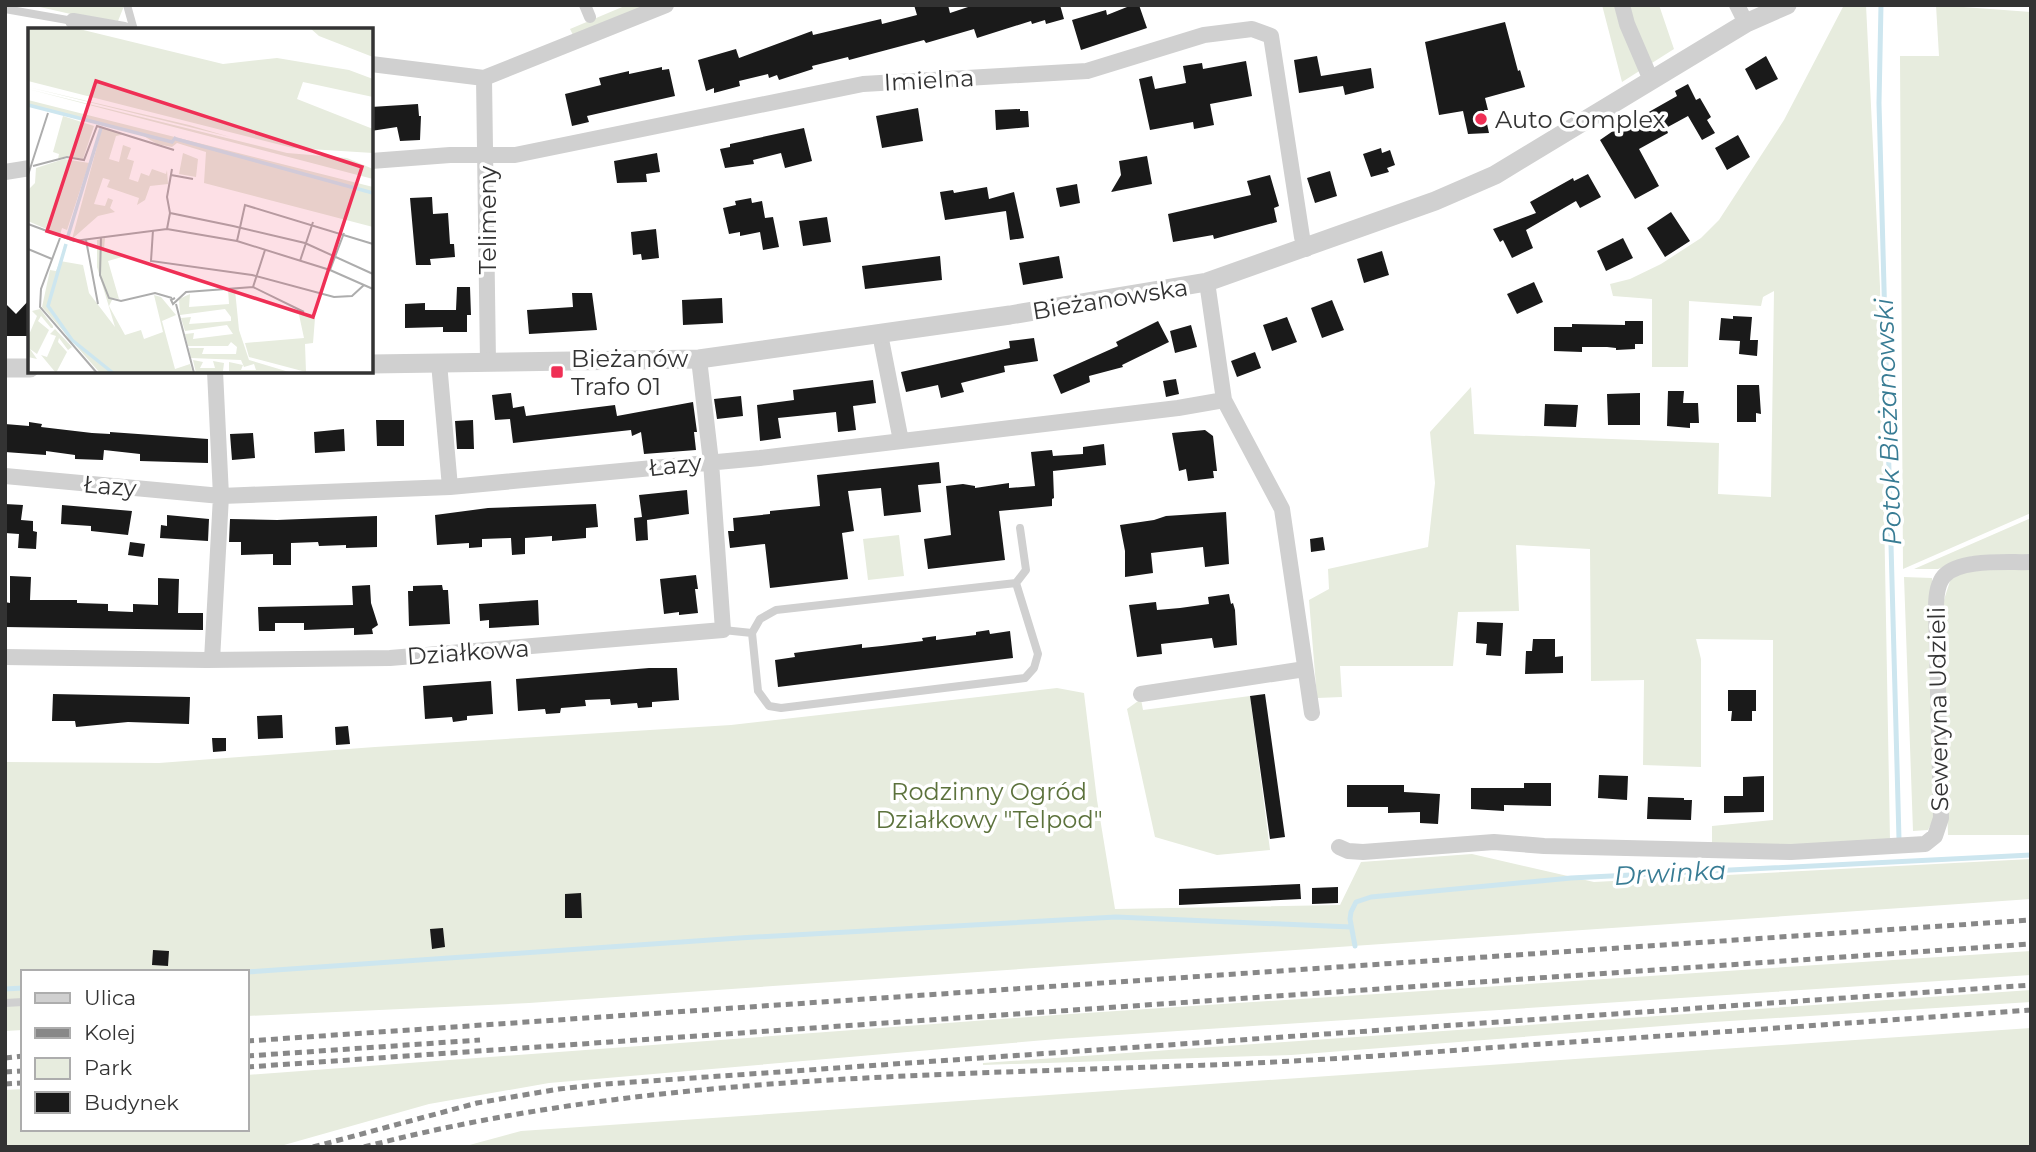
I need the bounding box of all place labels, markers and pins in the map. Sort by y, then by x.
place label: Auto Complex [1495,105,1666,134]
marker: Auto Complex [1473,111,1489,127]
place label: Bieżanów Trafo 01 [571,344,688,401]
marker: Bieżanów Trafo 01 [549,364,565,380]

